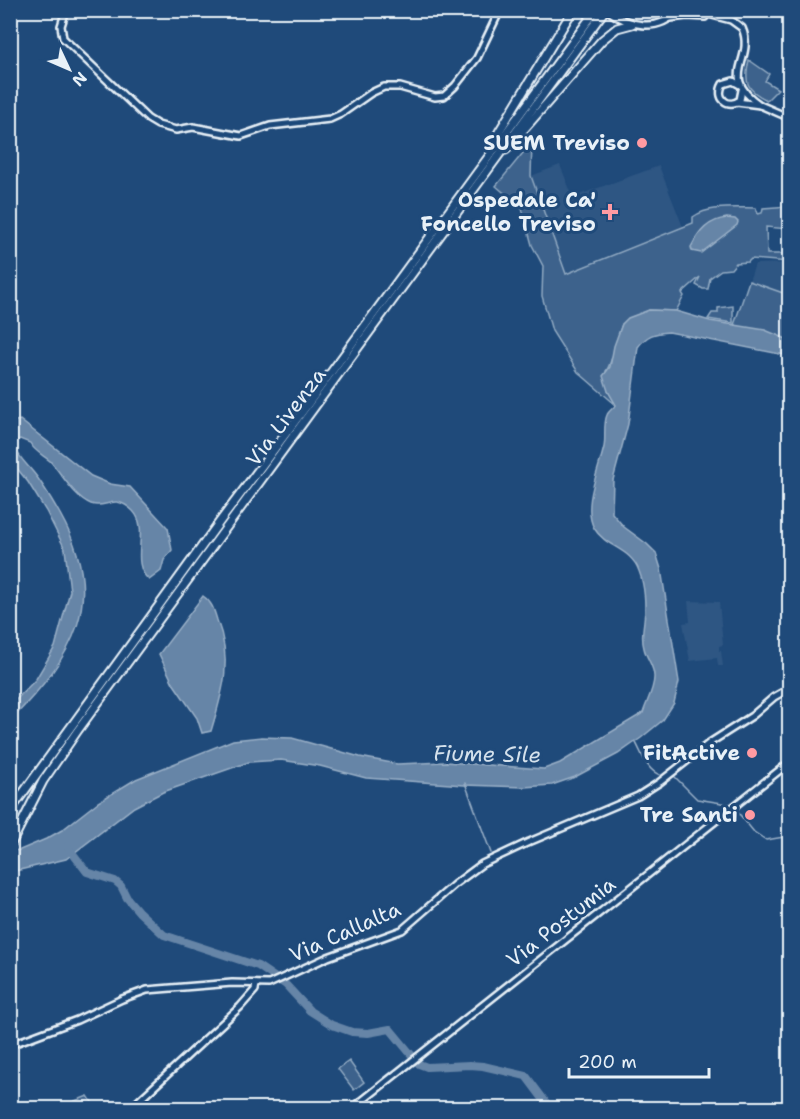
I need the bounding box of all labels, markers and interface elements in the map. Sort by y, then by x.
north arrow [39,39,99,99]
text: N [67,67,91,91]
place label: SUEM Treviso [483,129,630,157]
marker: SUEM Treviso [635,136,649,150]
place label: Ospedale Ca' Foncello Treviso [421,186,596,238]
marker: Ospedale Ca' Foncello Treviso [601,203,619,221]
street label: Via Livenza [240,362,332,472]
water label: Fiume Sile [433,739,541,769]
place label: FitActive [643,739,740,767]
marker: FitActive [745,746,759,760]
place label: Tre Santi [640,801,738,829]
marker: Tre Santi [743,808,757,822]
street label: Via Postumia [501,871,621,973]
street label: Via Callalta [285,895,405,969]
scale bar [569,1041,708,1079]
text: 200 m [578,1050,637,1074]

